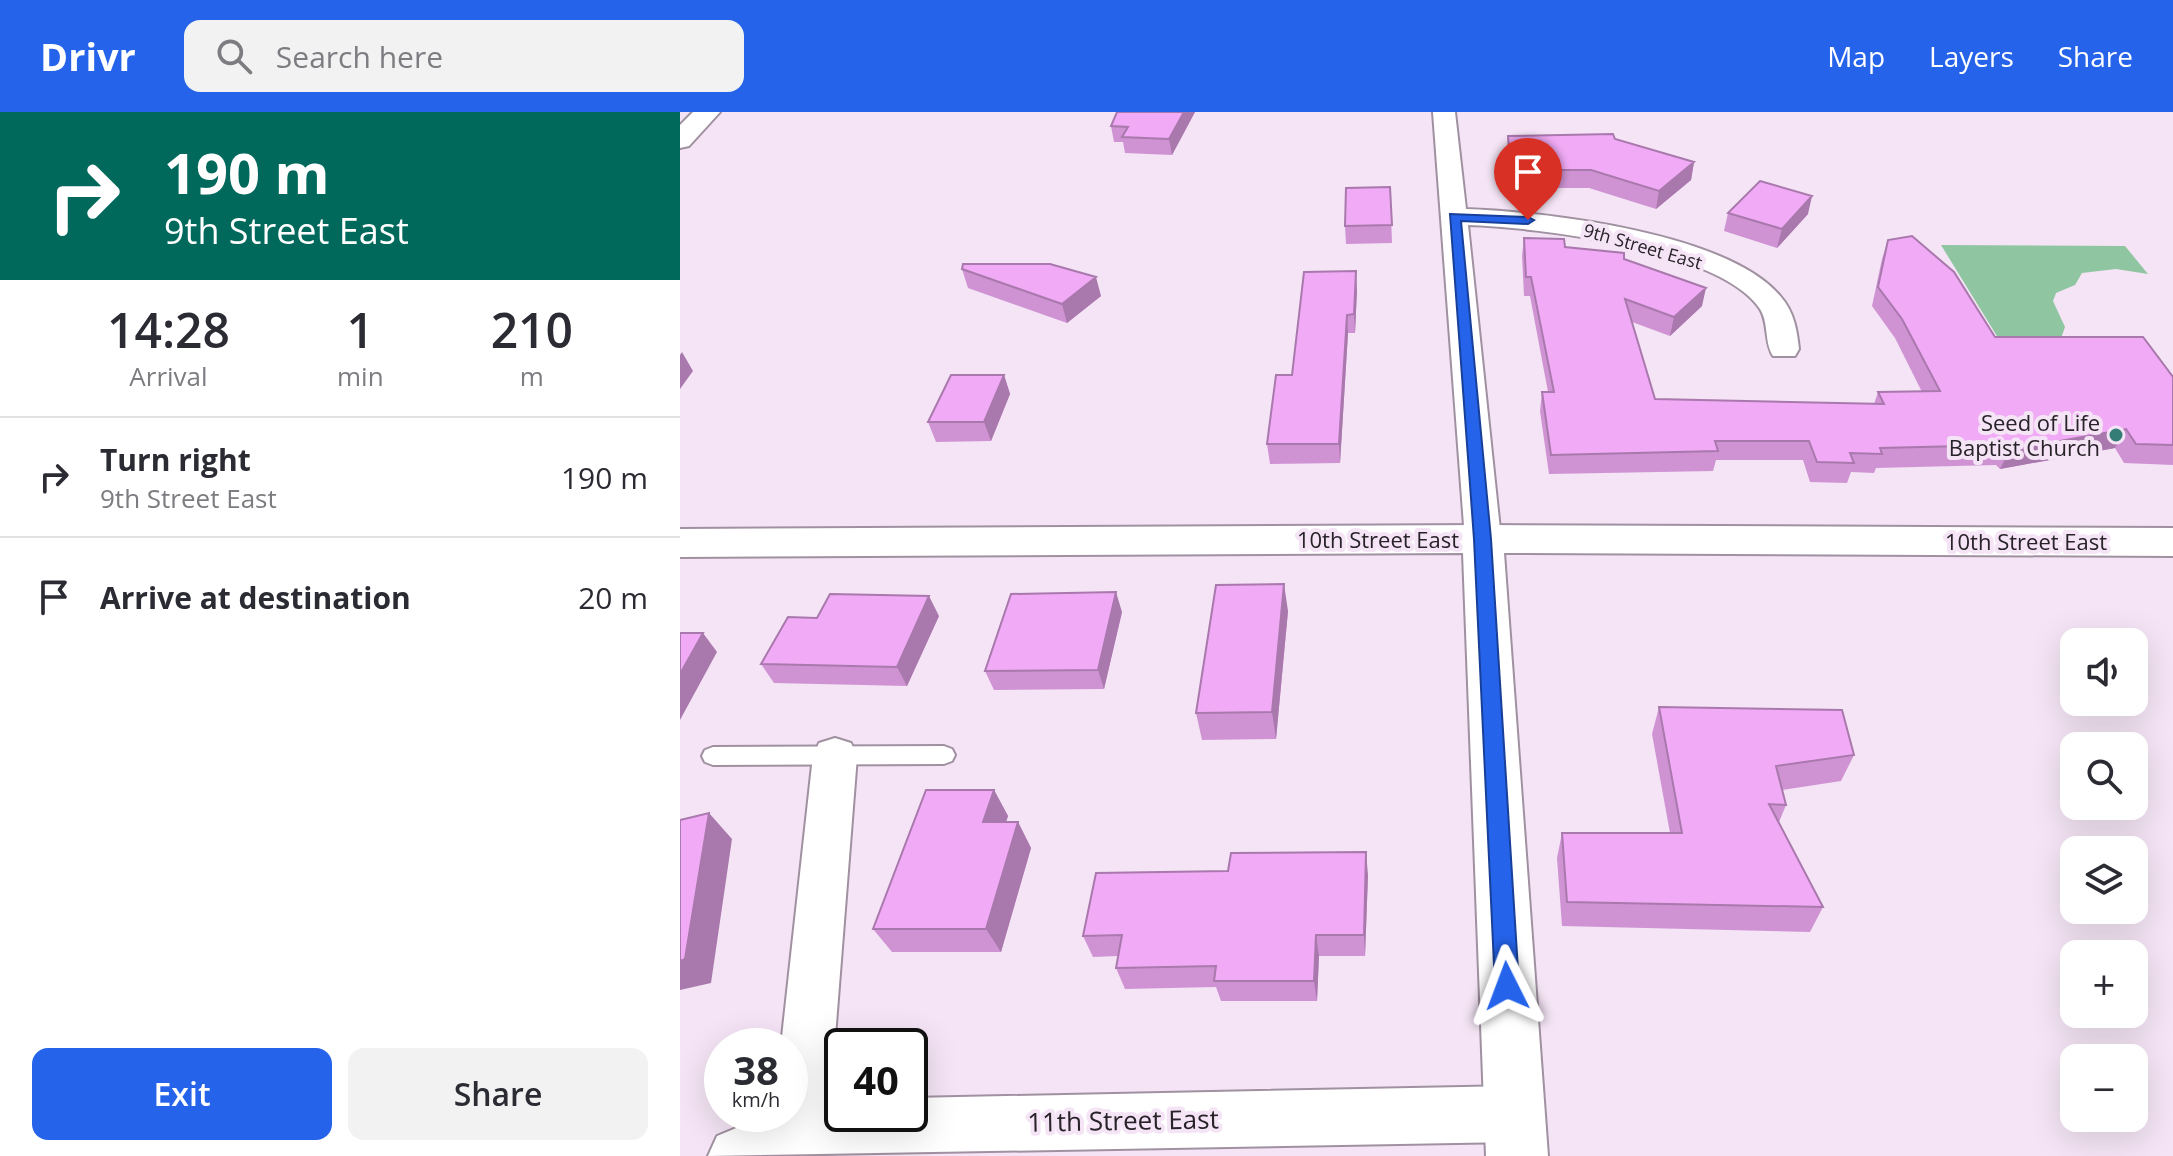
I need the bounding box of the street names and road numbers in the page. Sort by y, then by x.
street label: 9th Street East [1581,218,1705,274]
street label: 10th Street East [1297,524,1459,554]
street label: 10th Street East [1945,526,2107,556]
street label: 11th Street East [1027,1100,1219,1140]

